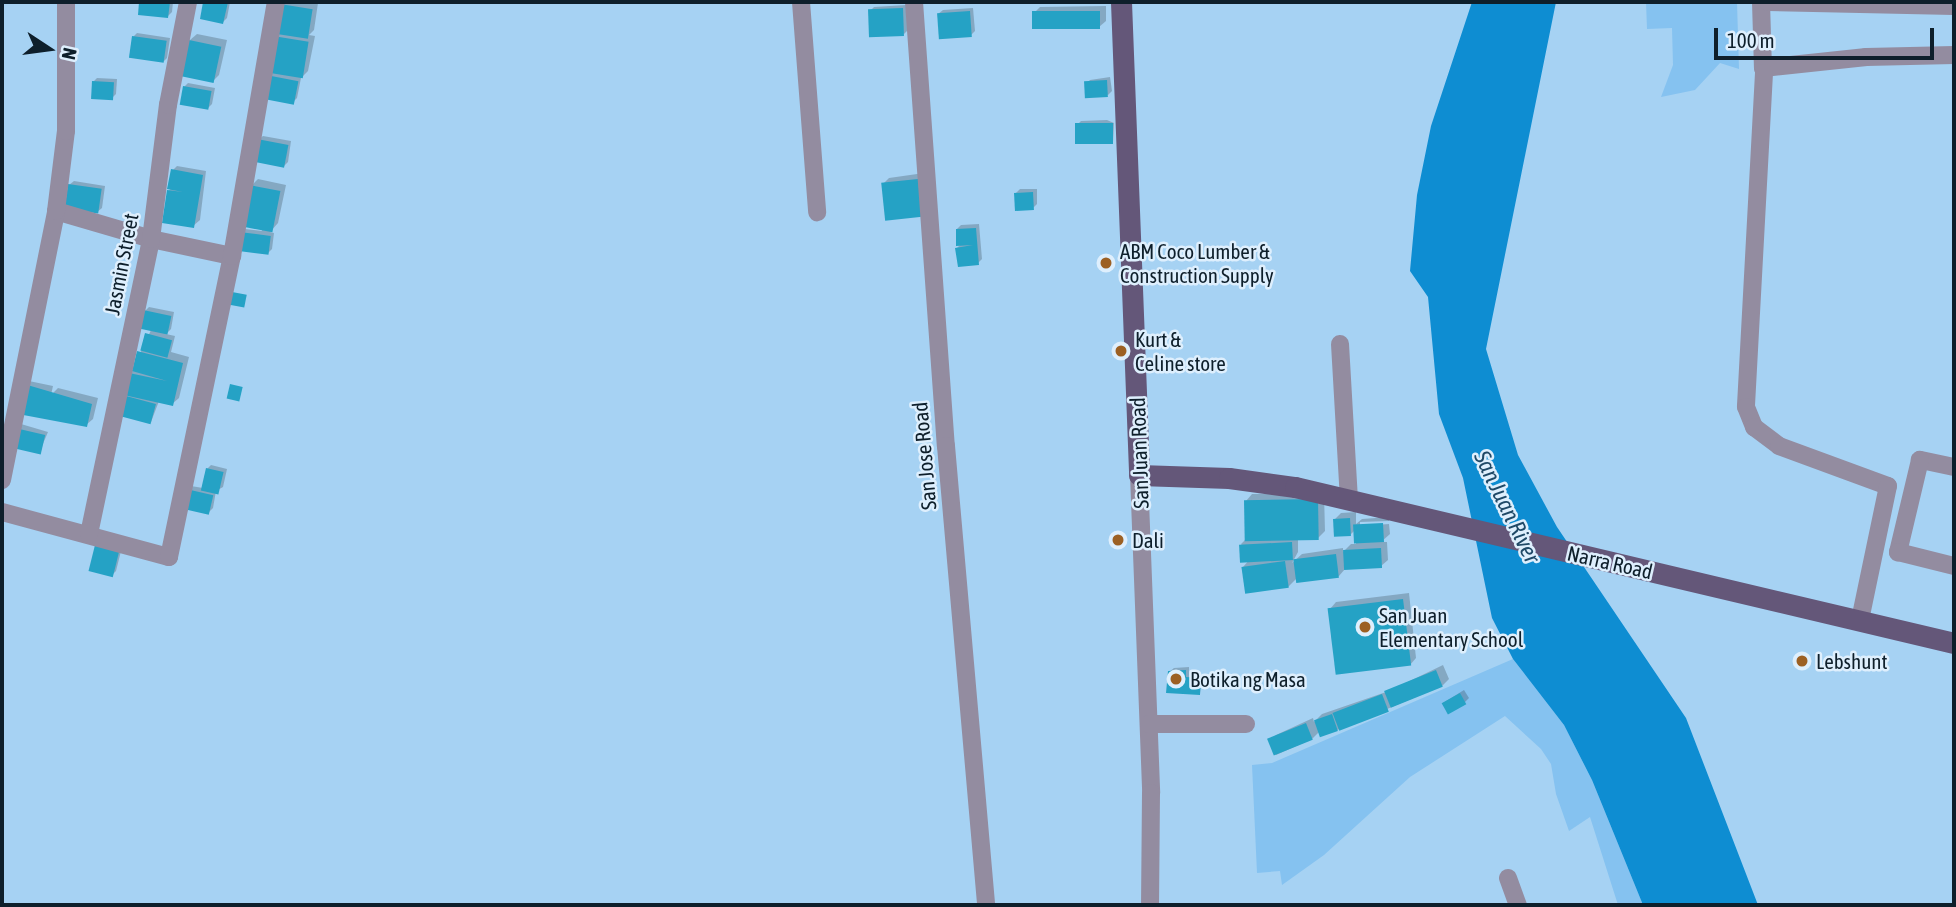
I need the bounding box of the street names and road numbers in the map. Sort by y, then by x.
street label: Jasmin Street [99,211,143,317]
street label: San Juan Road [1124,397,1154,509]
street label: San Jose Road [907,401,941,511]
street label: Narra Road [1565,540,1655,584]

